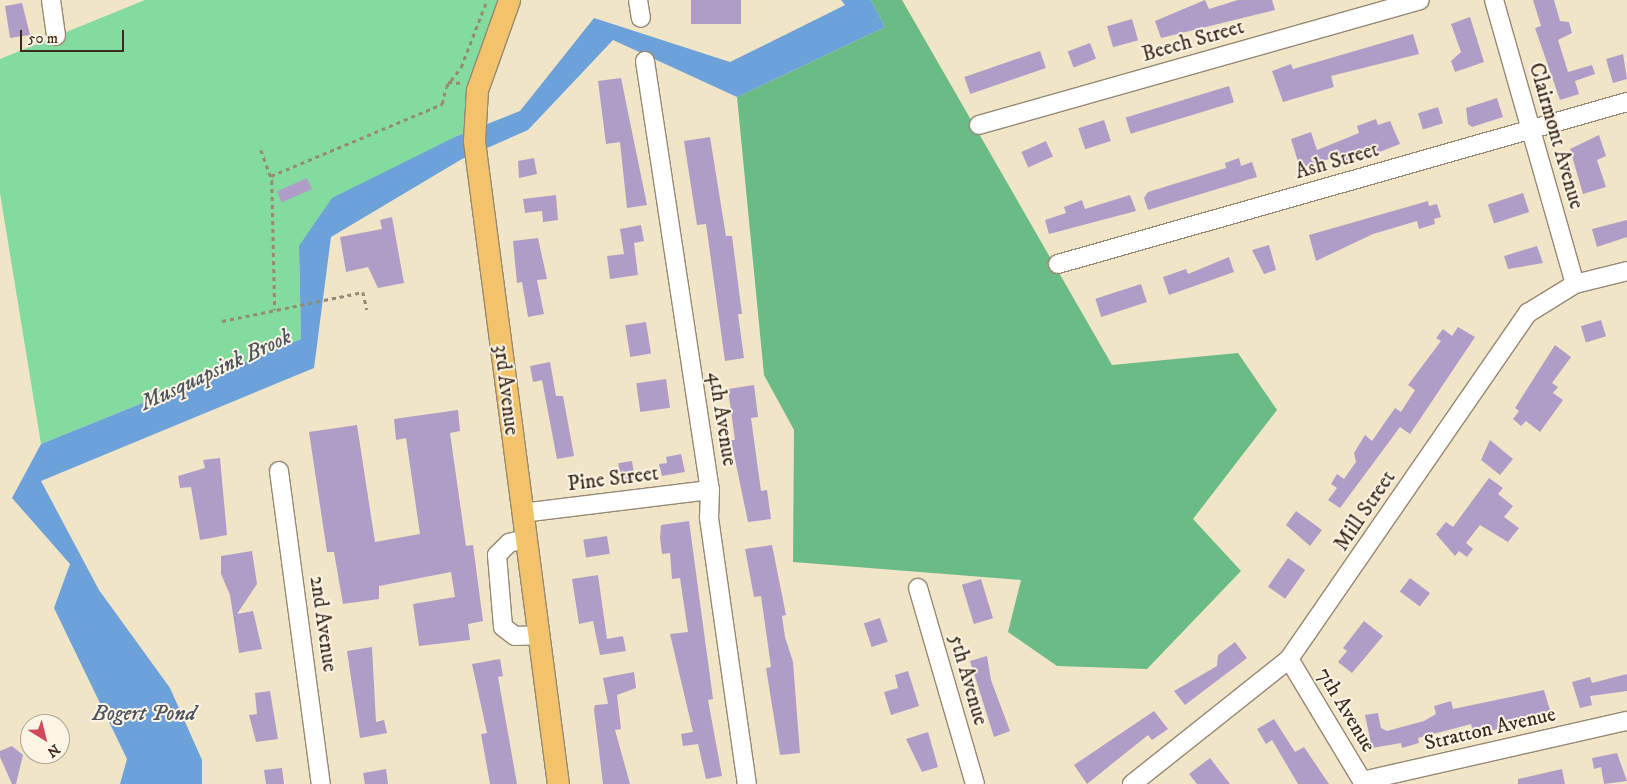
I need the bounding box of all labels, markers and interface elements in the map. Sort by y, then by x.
street label: Beech Street [1139,14,1247,68]
scale bar [22,20,126,52]
text: 50 m [28,29,58,48]
street label: Clairmont Avenue [1523,60,1589,212]
street label: Ash Street [1292,137,1382,185]
water label: Musquapsink Brook [136,323,296,417]
street label: 3rd Avenue [488,343,524,437]
street label: 4th Avenue [702,370,742,468]
street label: Pine Street [566,461,660,497]
street label: Mill Street [1329,466,1401,556]
street label: 2nd Avenue [304,574,342,674]
street label: 5th Avenue [943,632,993,728]
street label: 7th Avenue [1311,663,1381,757]
water label: Bogert Pond [92,701,196,727]
street label: Stratton Avenue [1422,702,1558,756]
north arrow [20,714,70,764]
text: N [43,740,63,761]

